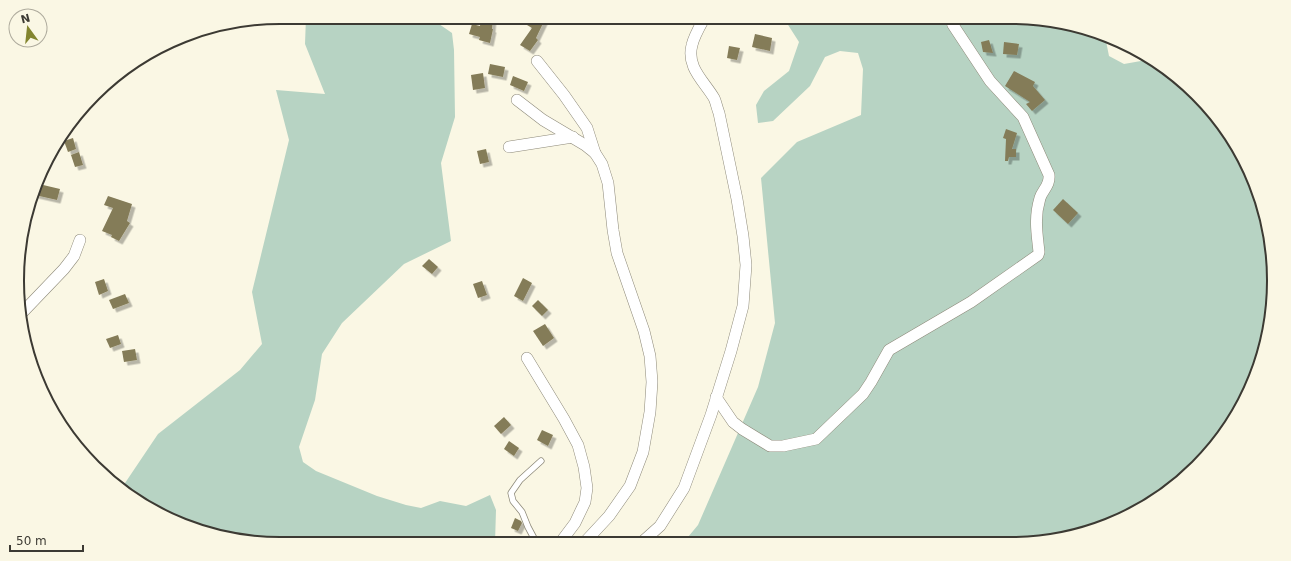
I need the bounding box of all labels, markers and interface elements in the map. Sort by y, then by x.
north arrow [8,8,48,48]
text: N [19,11,32,26]
scale bar [10,527,83,553]
text: 50 m [16,534,47,548]

